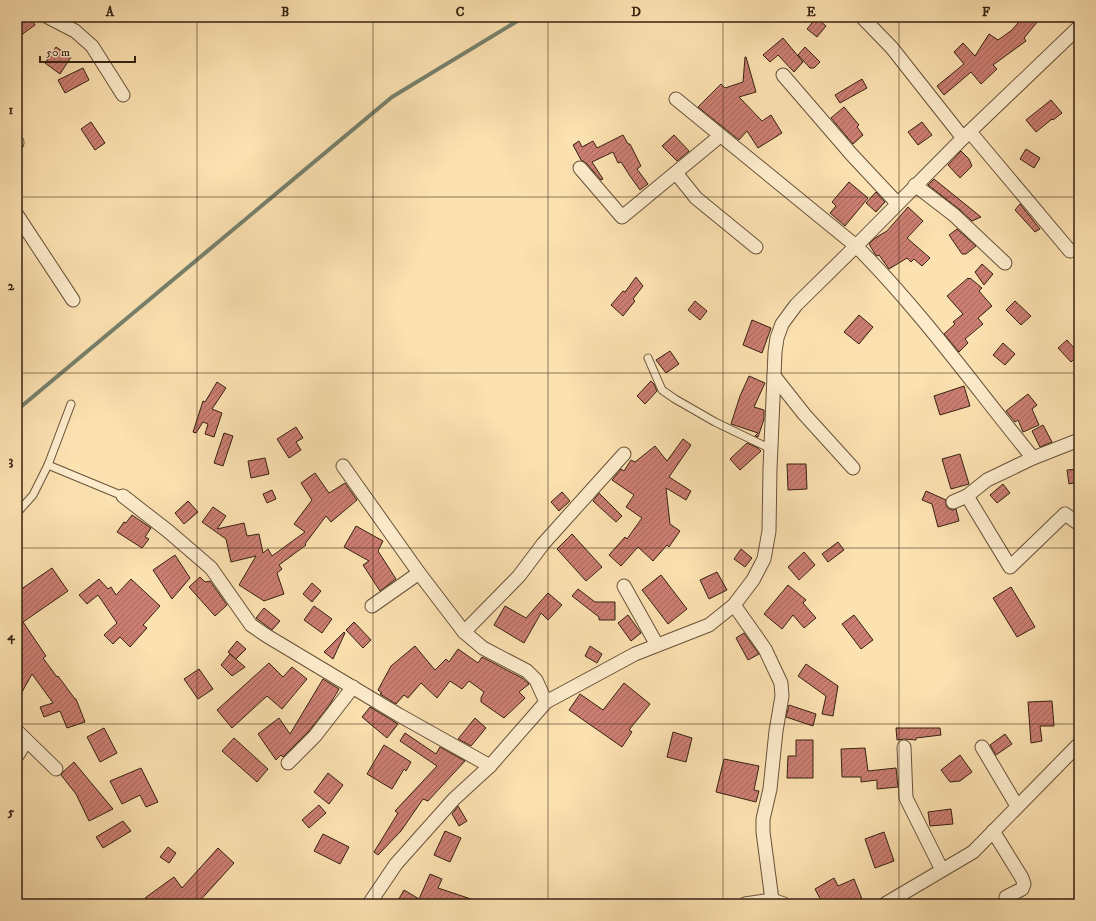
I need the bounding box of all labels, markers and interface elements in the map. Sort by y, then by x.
text: A [105,4,115,20]
text: B [281,4,289,20]
text: C [456,4,465,20]
text: D [631,4,641,20]
text: E [806,4,816,20]
text: F [982,4,991,20]
scale bar [40,38,135,64]
text: 50 m [46,45,70,60]
text: 1 [9,102,14,118]
text: 2 [8,278,15,294]
text: 3 [9,453,14,469]
text: 4 [6,628,15,645]
text: 5 [7,804,15,820]

